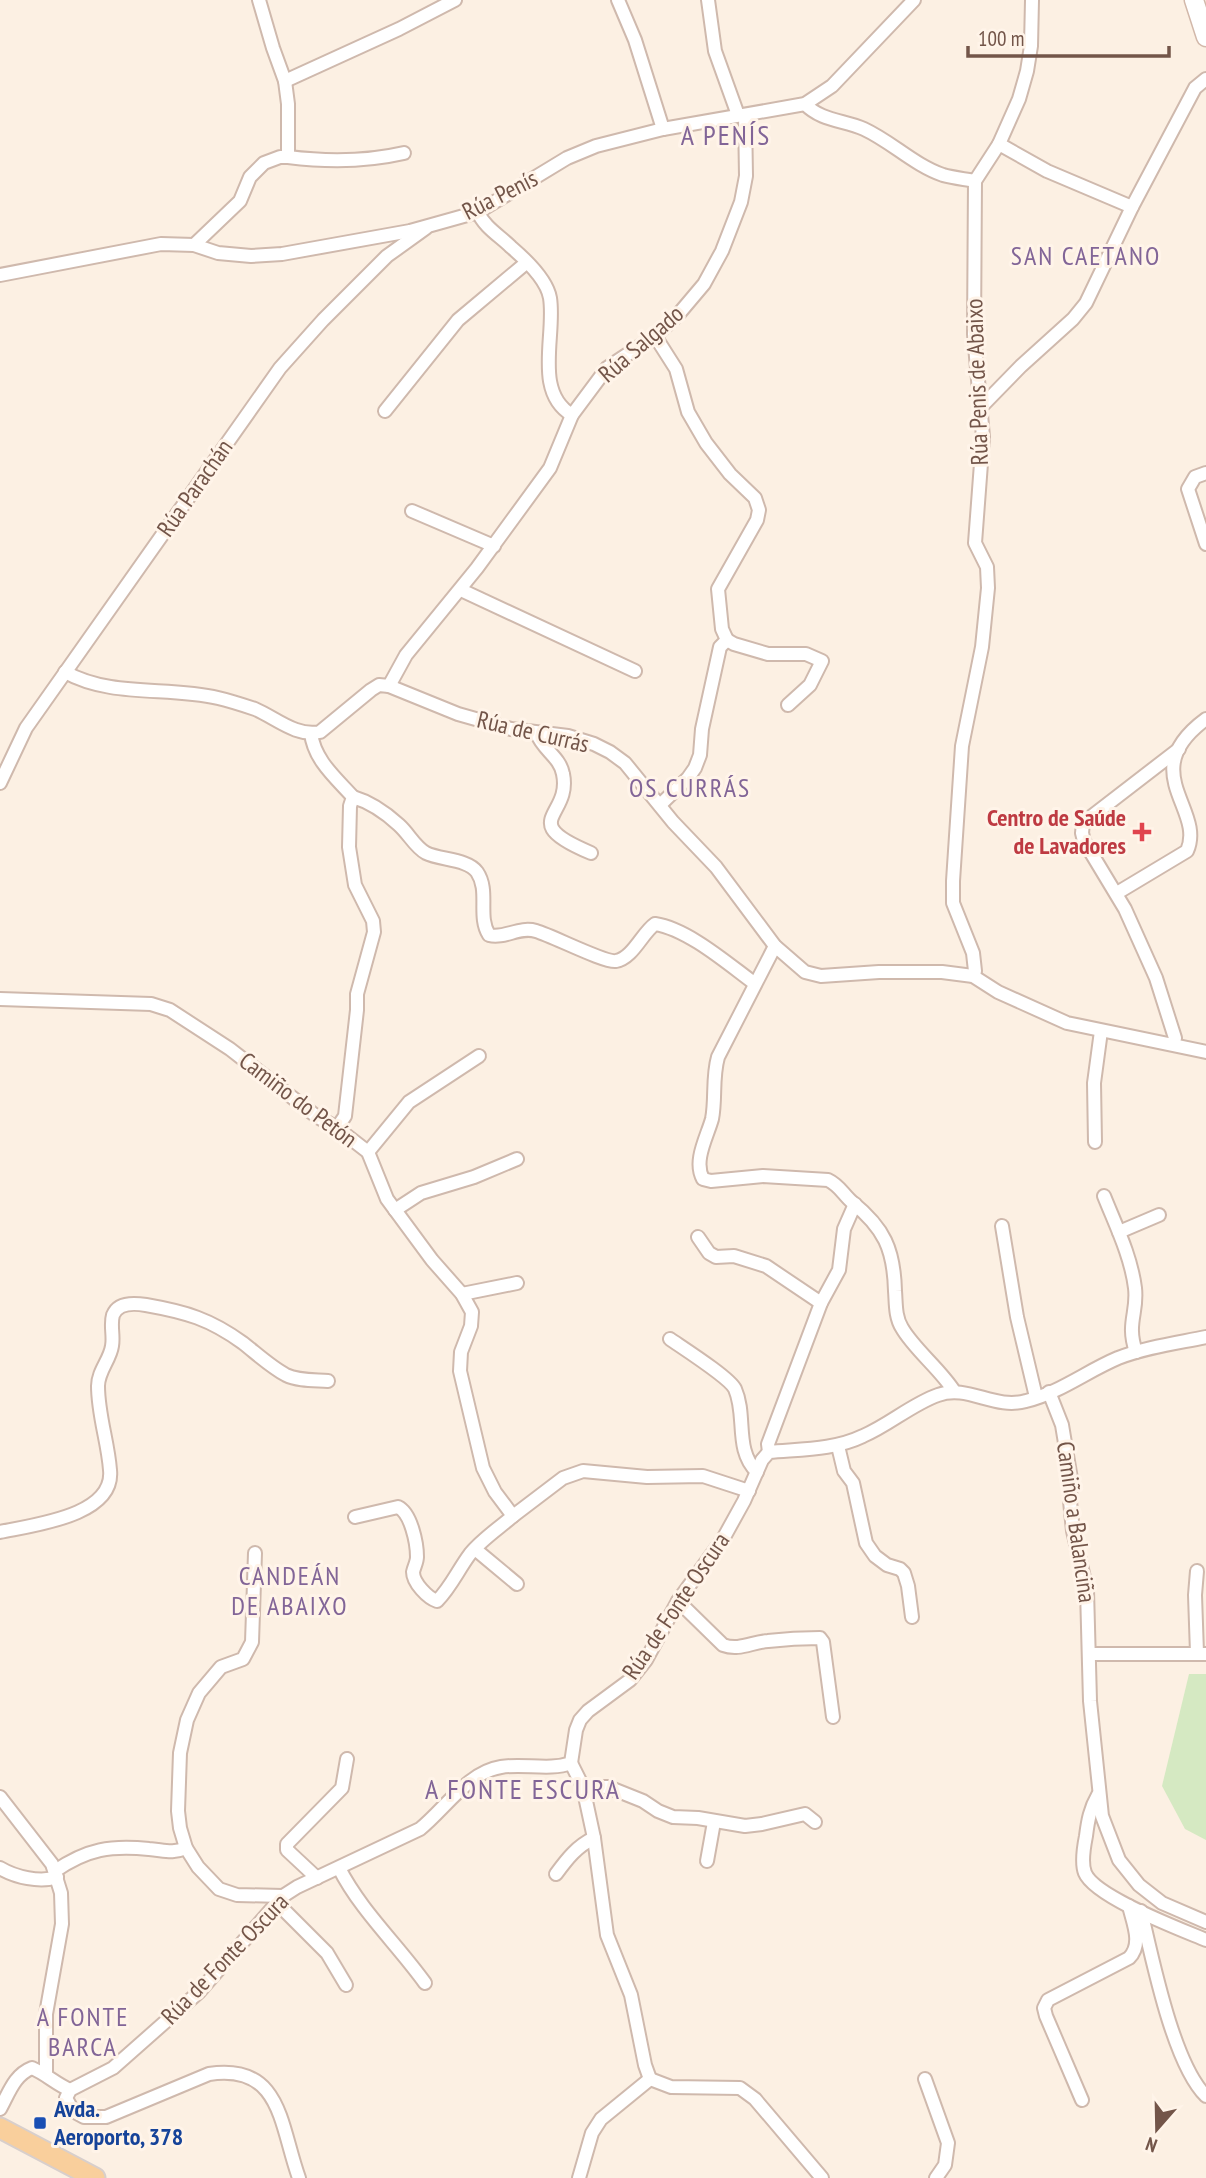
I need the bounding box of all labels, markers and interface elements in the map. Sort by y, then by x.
scale bar [968,14,1169,58]
text: 100 m [978,25,1024,52]
district label: A PENÍS [681,116,771,153]
street label: Rúa Penís [457,162,543,227]
district label: SAN CAETANO [1011,239,1161,272]
street label: Rúa Salgado [592,298,690,389]
street label: Rúa Penis de Abaixo [958,298,995,466]
street label: Rúa Parachán [150,433,239,542]
street label: Rúa de Currás [474,704,592,759]
district label: OS CURRÁS [629,771,751,804]
place label: Centro de Saúde de Lavadores [987,802,1126,861]
marker: Centro de Saúde de Lavadores [1132,822,1152,842]
street label: Camiño do Petón [233,1045,364,1154]
street label: Camiño a Balanciña [1050,1439,1103,1604]
street label: Rúa de Fonte Oscura [615,1526,736,1685]
district label: CANDEÁN DE ABAIXO [231,1559,349,1622]
district label: A FONTE ESCURA [425,1770,621,1807]
street label: Rúa de Fonte Oscura [154,1886,295,2031]
district label: A FONTE BARCA [37,2000,129,2063]
place label: Avda. Aeroporto, 378 [53,2093,183,2152]
north arrow [1122,2094,1192,2164]
marker: Avda. Aeroporto, 378 [32,2115,48,2131]
text: N [1142,2132,1160,2158]

